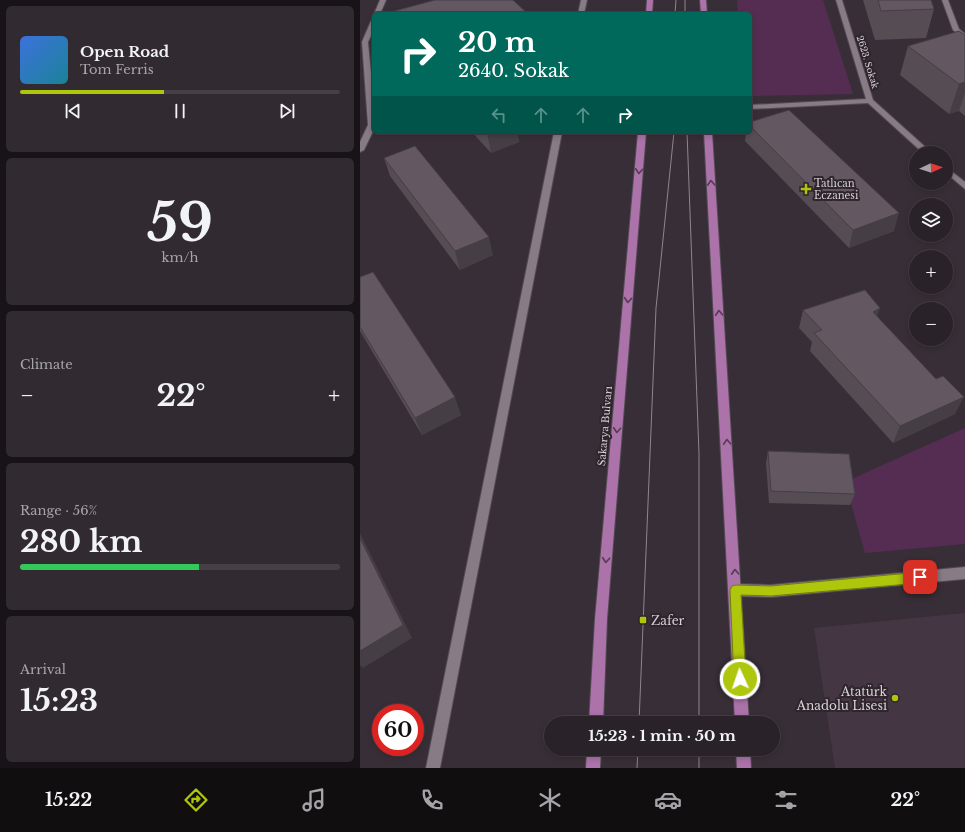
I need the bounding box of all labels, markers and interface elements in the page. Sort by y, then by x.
text: 20 m [458,25,536,60]
icon: right [392,28,444,80]
street label: 2623. Sokak [855,34,881,90]
text: Open Road [80,42,169,61]
text: 2640. Sokak [458,60,569,82]
text: Tom Ferris [80,61,154,78]
icon: previous [62,100,84,122]
icon: pause [169,100,191,122]
icon: next [276,100,298,122]
icon: left [488,104,510,126]
icon: ahead [530,104,552,126]
icon: ahead [572,104,594,126]
icon: right [614,104,636,126]
north arrow [909,146,953,190]
map controls [909,146,953,346]
one-way arrow [635,168,644,174]
place label: Tatlıcan Eczanesi [814,177,859,202]
one-way arrow [706,180,715,186]
marker: Tatlıcan Eczanesi [801,184,811,194]
text: 59 [147,191,213,255]
button: layers [909,198,953,242]
text: km/h [162,249,198,266]
button: + [909,250,953,294]
one-way arrow [624,297,633,303]
button: − [909,302,953,346]
one-way arrow [714,310,723,316]
text: Climate [20,356,73,373]
text: 22° [156,377,205,414]
text: − [20,382,34,409]
text: + [328,382,340,409]
street label: Sakarya Bulvarı [595,385,615,467]
one-way arrow [613,427,622,433]
one-way arrow [722,439,731,445]
text: Range · 56% [20,502,97,519]
text: 280 km [20,523,142,560]
one-way arrow [602,556,611,563]
pin [903,560,937,594]
icon: arrive [909,566,931,588]
one-way arrow [730,569,739,575]
place label: Zafer [651,613,685,628]
marker: Zafer [638,615,648,625]
position arrow [719,658,761,700]
text: Arrival [20,661,66,678]
text: 15:23 [20,682,98,719]
place label: Atatürk Anadolu Lisesi [796,684,888,713]
marker: Atatürk Anadolu Lisesi [890,693,900,703]
speed limit sign: 60 [372,704,424,756]
text: 15:23 · 1 min · 50 m [588,726,736,745]
icon: directions [182,786,210,814]
icon: music [300,786,328,814]
icon: phone [418,786,446,814]
icon: climate [536,786,564,814]
icon: car [654,786,682,814]
icon: filters [772,786,800,814]
text: 15:22 [45,789,92,811]
text: 22° [890,789,920,811]

